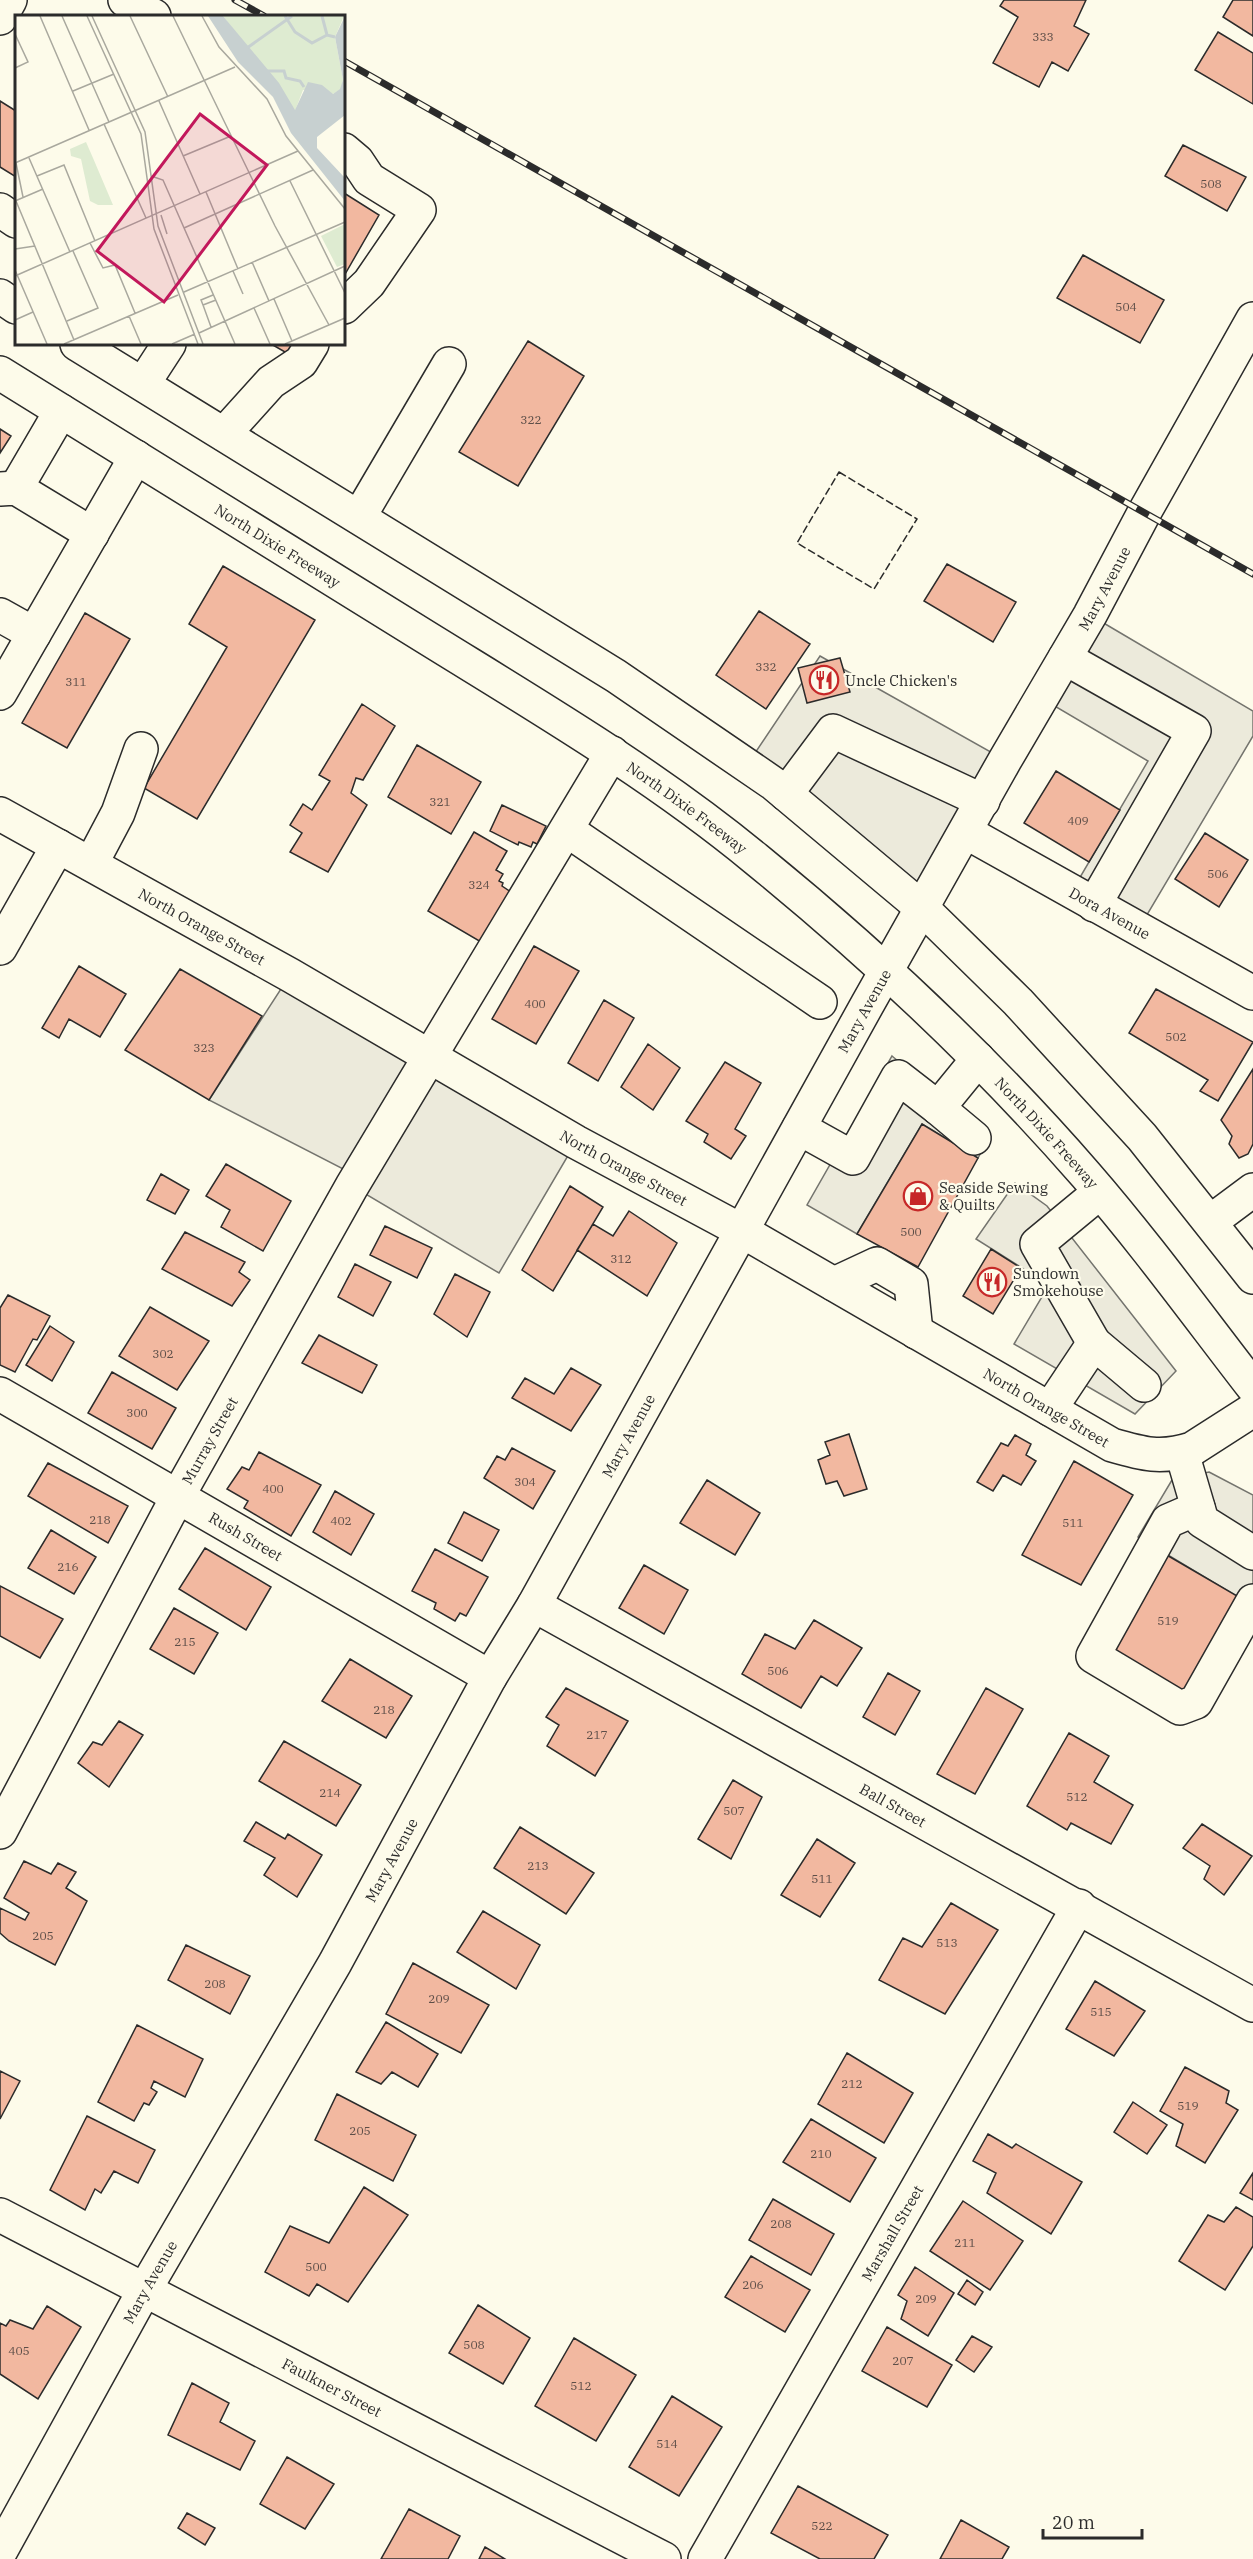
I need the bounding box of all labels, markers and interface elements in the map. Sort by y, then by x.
inset map [15,15,345,345]
house number: 333 [1032,29,1054,44]
house number: 508 [1200,176,1222,191]
house number: 504 [1115,299,1137,314]
house number: 322 [520,412,542,427]
street label: North Dixie Freeway [212,499,344,591]
street label: Mary Avenue [1074,543,1134,634]
house number: 332 [755,659,777,674]
restaurant icon: Uncle Chicken's [808,664,840,696]
place label: Uncle Chicken's [845,671,957,690]
house number: 311 [65,674,87,689]
street label: North Dixie Freeway [623,757,751,858]
house number: 321 [429,794,451,809]
house number: 409 [1067,813,1089,828]
house number: 506 [1207,866,1229,881]
house number: 324 [468,877,490,892]
street label: Dora Avenue [1066,882,1154,943]
street label: North Orange Street [135,883,269,969]
street label: Mary Avenue [833,966,895,1056]
house number: 400 [524,996,546,1011]
house number: 502 [1165,1029,1187,1044]
house number: 323 [193,1040,215,1055]
street label: North Dixie Freeway [991,1073,1103,1192]
street label: North Orange Street [557,1125,691,1209]
place label: Seaside Sewing & Quilts [939,1178,1048,1214]
shop icon: Seaside Sewing & Quilts [902,1180,934,1212]
house number: 500 [900,1224,922,1239]
house number: 312 [610,1251,632,1266]
place label: Sundown Smokehouse [1013,1264,1104,1300]
restaurant icon: Sundown Smokehouse [976,1266,1008,1298]
house number: 302 [152,1346,174,1361]
street label: North Orange Street [980,1363,1113,1451]
street label: Mary Avenue [597,1391,659,1481]
street label: Murray Street [177,1393,241,1488]
house number: 300 [126,1405,148,1420]
house number: 304 [514,1474,536,1489]
house number: 400 [262,1481,284,1496]
street label: Rush Street [206,1507,286,1565]
house number: 218 [89,1512,111,1527]
house number: 402 [330,1513,352,1528]
house number: 511 [1062,1515,1084,1530]
house number: 216 [57,1559,79,1574]
house number: 519 [1157,1613,1179,1628]
house number: 215 [174,1634,196,1649]
house number: 506 [767,1663,789,1678]
house number: 218 [373,1702,395,1717]
house number: 217 [586,1727,608,1742]
street label: Ball Street [857,1779,930,1831]
house number: 214 [319,1785,341,1800]
house number: 512 [1066,1789,1088,1804]
house number: 507 [723,1803,745,1818]
street label: Mary Avenue [360,1815,421,1905]
house number: 213 [527,1858,549,1873]
house number: 511 [811,1871,833,1886]
house number: 205 [32,1928,54,1943]
house number: 513 [936,1935,958,1950]
house number: 208 [204,1976,226,1991]
house number: 209 [428,1991,450,2006]
house number: 515 [1090,2004,1112,2019]
house number: 212 [841,2076,863,2091]
house number: 519 [1177,2098,1199,2113]
house number: 205 [349,2123,371,2138]
house number: 210 [810,2146,832,2161]
street label: Marshall Street [857,2181,927,2284]
house number: 208 [770,2216,792,2231]
house number: 211 [954,2235,976,2250]
street label: Mary Avenue [118,2237,181,2327]
house number: 500 [305,2259,327,2274]
house number: 206 [742,2277,764,2292]
house number: 209 [915,2291,937,2306]
house number: 508 [463,2337,485,2352]
house number: 405 [8,2343,30,2358]
street label: Faulkner Street [279,2353,385,2421]
house number: 207 [892,2353,914,2368]
house number: 512 [570,2378,592,2393]
house number: 514 [656,2436,678,2451]
scale bar [1043,2502,1142,2540]
text: 20 m [1052,2511,1095,2534]
house number: 522 [811,2518,833,2533]

